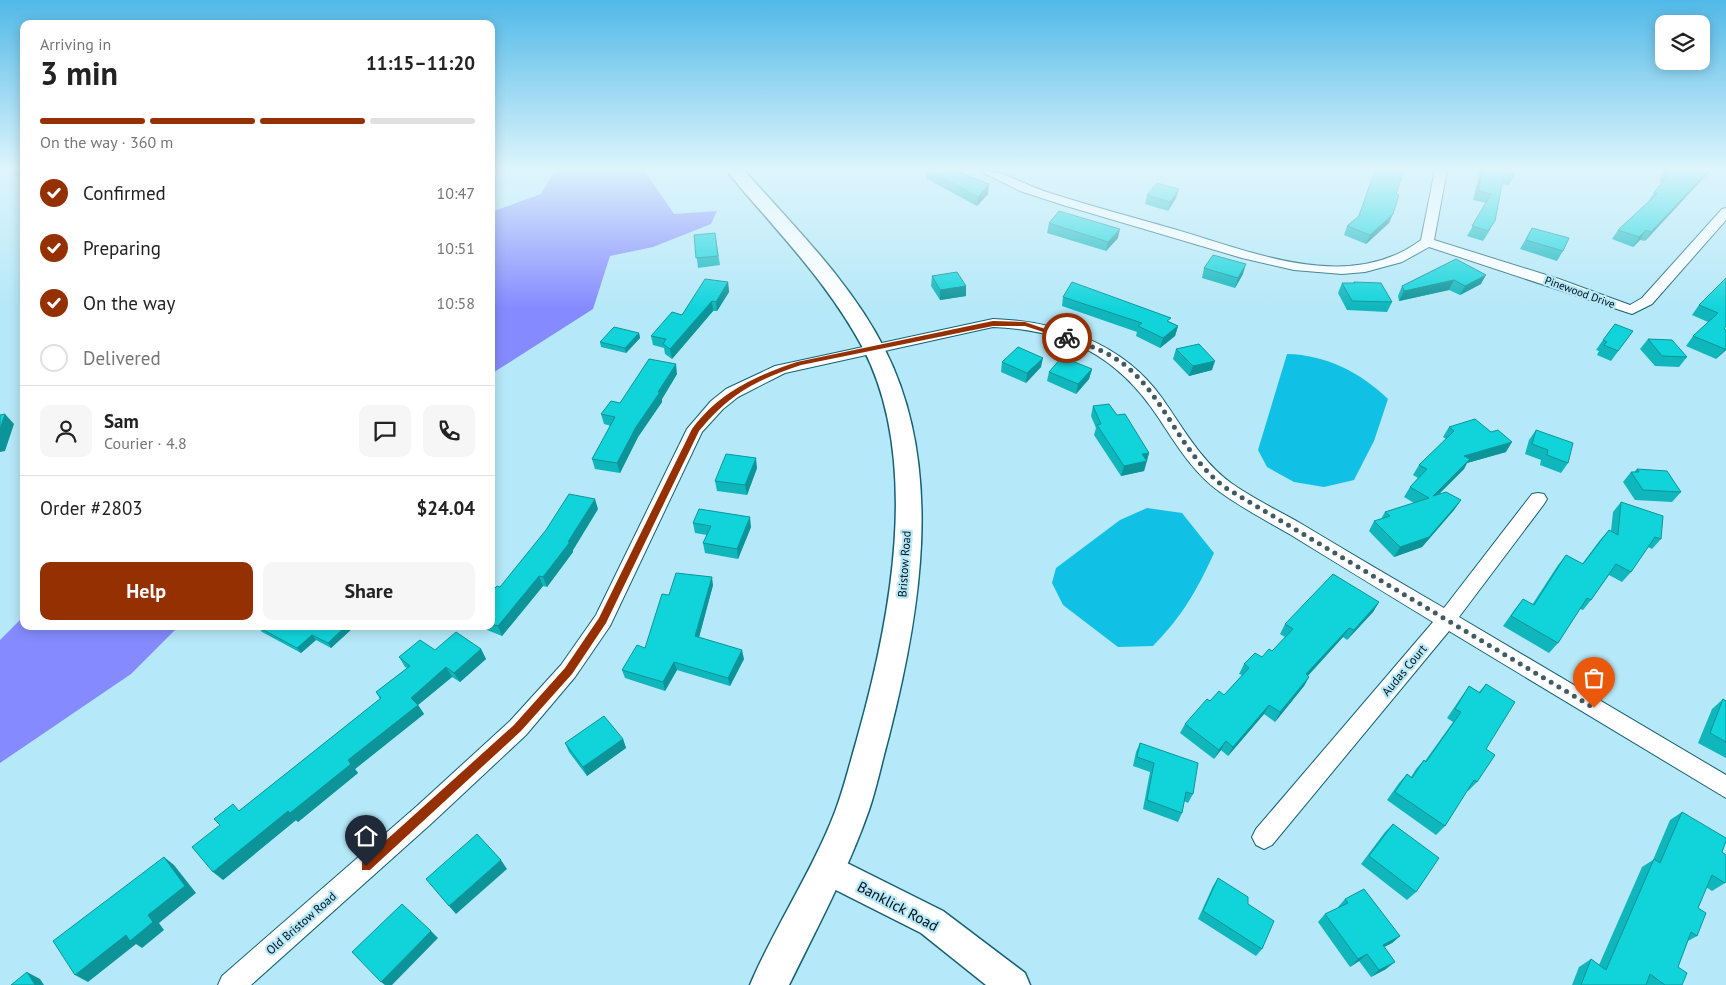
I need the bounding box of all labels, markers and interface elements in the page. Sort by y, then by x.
map controls [1655,15,1710,70]
button: layers [1655,15,1710,70]
text: Arriving in [40,34,111,54]
text: 11:15–11:20 [366,51,475,75]
text: 3 min [40,52,118,94]
text: On the way · 360 m [40,132,173,152]
icon: check [40,179,68,207]
text: Confirmed [83,181,166,205]
text: 10:47 [437,183,475,203]
icon: check [40,234,68,262]
text: Preparing [83,236,161,260]
text: 10:51 [437,238,475,258]
street label: Pinewood Drive [1543,273,1617,311]
icon: check [40,289,68,317]
text: On the way [83,291,175,315]
text: 10:58 [437,293,475,313]
courier [1042,313,1092,363]
icon: bike [1053,324,1081,352]
text: Delivered [83,346,161,370]
button: person [40,405,92,457]
button: chat [359,405,411,457]
button: phone [423,405,475,457]
text: Sam [104,409,139,433]
text: Courier · 4.8 [104,433,187,453]
text: Order #2803 [40,496,143,520]
text: $24.04 [416,496,475,520]
street label: Bristow Road [894,530,914,598]
button: Help [40,562,253,620]
button: Share [263,562,475,620]
street label: Audas Court [1378,641,1430,699]
pin [1573,657,1615,708]
icon: bag [1580,664,1608,692]
pin [345,815,387,866]
icon: home [352,822,380,850]
street label: Banklick Road [854,877,942,935]
street label: Old Bristow Road [263,888,339,958]

